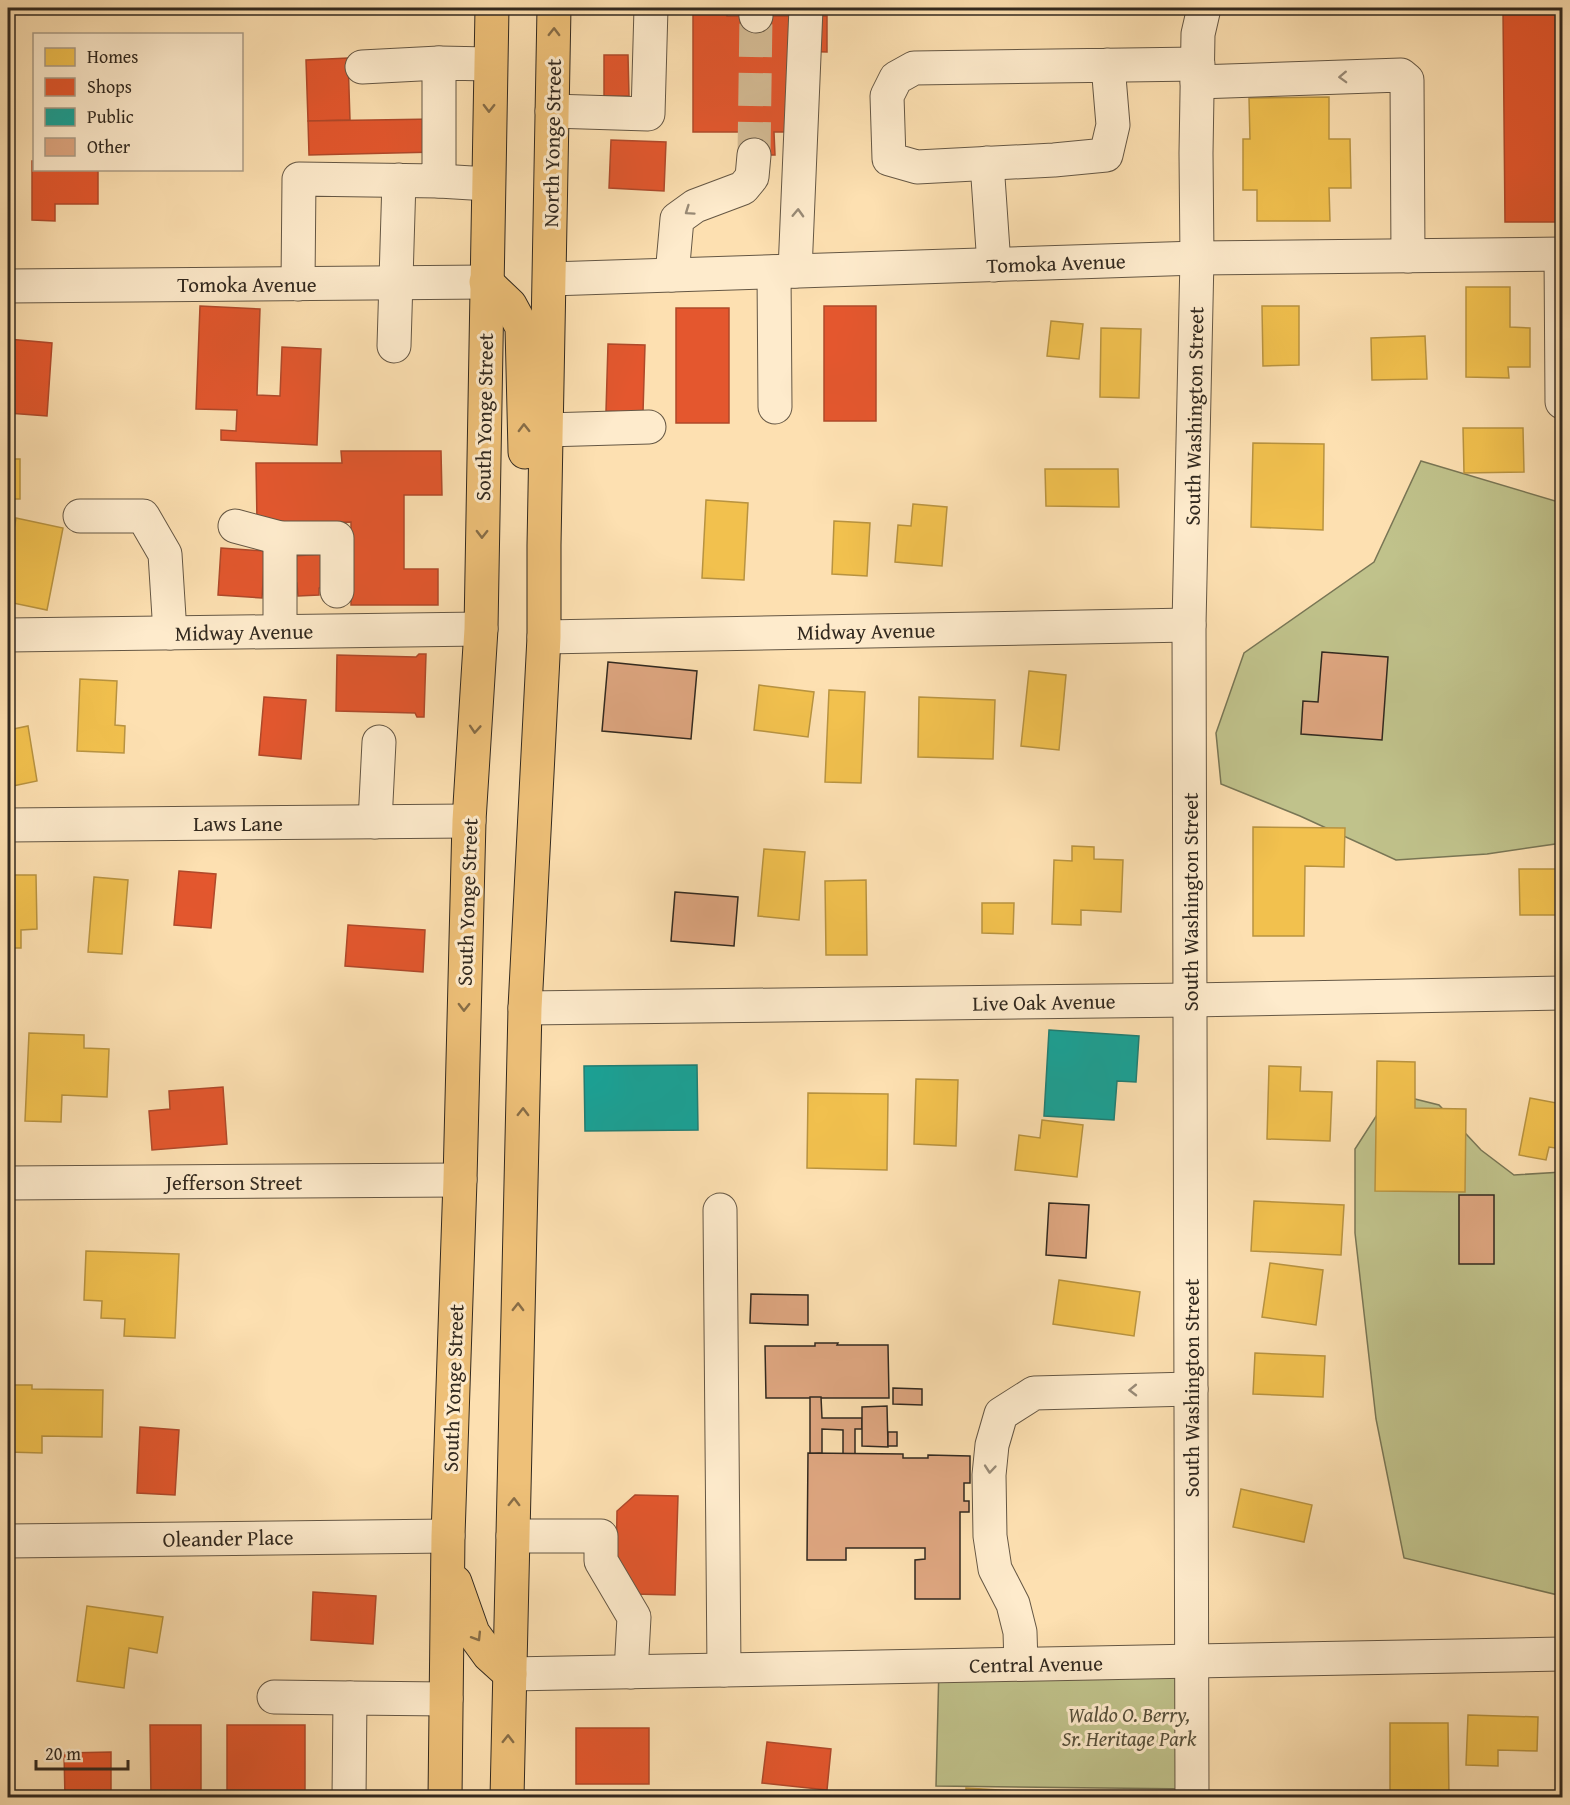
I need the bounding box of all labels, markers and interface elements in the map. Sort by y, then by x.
one-way arrow [547,27,560,36]
legend [33,33,243,171]
text: Homes [87,43,138,70]
street label: North Yonge Street [535,58,569,228]
one-way arrow [1339,71,1348,84]
text: Shops [87,73,132,100]
text: Public [87,103,134,130]
one-way arrow [483,103,495,112]
text: Other [87,133,131,160]
one-way arrow [685,204,696,215]
one-way arrow [791,208,804,217]
street label: Tomoka Avenue [986,245,1126,281]
street label: Tomoka Avenue [177,269,317,300]
street label: South Washington Street [1177,306,1211,526]
street label: South Yonge Street [467,332,501,501]
one-way arrow [518,424,531,433]
one-way arrow [476,529,489,538]
street label: Midway Avenue [797,614,936,648]
street label: Midway Avenue [175,615,314,649]
one-way arrow [469,724,482,733]
street label: South Washington Street [1175,792,1206,1012]
street label: Laws Lane [193,808,283,839]
street label: South Yonge Street [449,817,485,987]
street label: Live Oak Avenue [972,985,1116,1019]
one-way arrow [458,1003,471,1012]
one-way arrow [516,1108,529,1117]
street label: Jefferson Street [162,1167,303,1198]
street label: South Washington Street [1176,1278,1207,1498]
street label: South Yonge Street [435,1303,471,1473]
one-way arrow [512,1303,524,1312]
one-way arrow [1128,1384,1137,1396]
one-way arrow [984,1465,997,1474]
one-way arrow [507,1498,520,1507]
street label: Oleander Place [162,1521,294,1555]
one-way arrow [469,1631,480,1642]
street label: Central Avenue [969,1647,1103,1681]
park label: Waldo O. Berry, Sr. Heritage Park [1062,1699,1197,1754]
scale bar [36,1733,128,1771]
one-way arrow [502,1735,514,1744]
text: 20 m [45,1740,81,1767]

